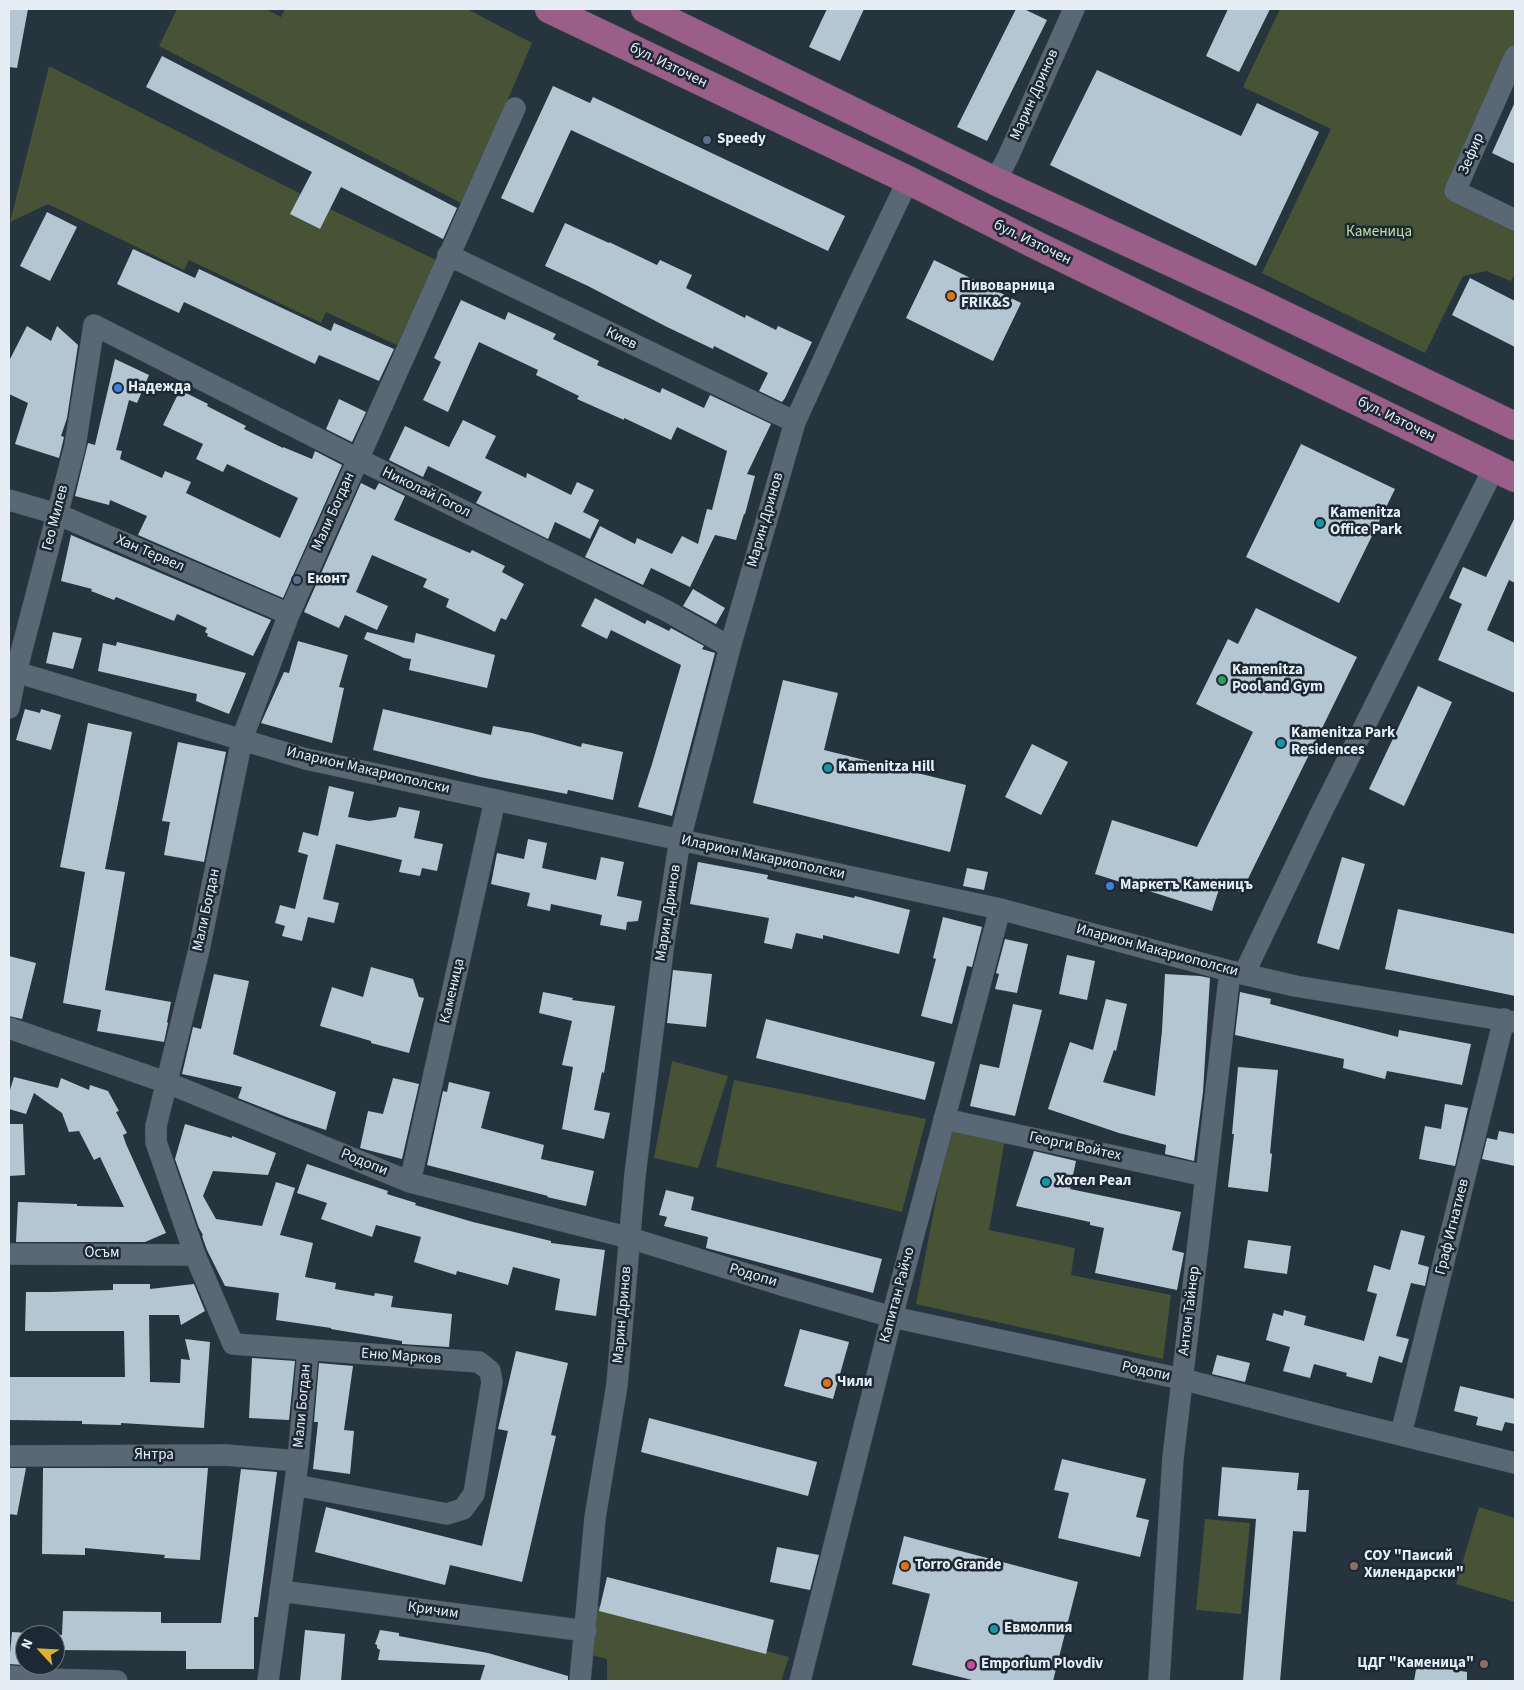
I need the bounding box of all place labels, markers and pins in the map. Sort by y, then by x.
place label: Speedy [717,131,766,149]
marker: Speedy [701,134,713,146]
place label: Пивоварница FRIK&S [961,278,1055,313]
marker: Пивоварница FRIK&S [945,290,957,302]
place label: Надежда [128,379,191,397]
marker: Надежда [112,382,124,394]
place label: Kamenitza Office Park [1330,505,1402,540]
marker: Kamenitza Office Park [1314,517,1326,529]
place label: Еконт [307,571,347,589]
marker: Еконт [291,574,303,586]
place label: Kamenitza Pool and Gym [1232,662,1323,697]
marker: Kamenitza Pool and Gym [1216,674,1228,686]
place label: Kamenitza Park Residences [1291,725,1395,760]
marker: Kamenitza Park Residences [1275,737,1287,749]
place label: Kamenitza Hill [838,759,935,777]
marker: Kamenitza Hill [822,762,834,774]
place label: Маркетъ Каменицъ [1120,877,1253,895]
marker: Маркетъ Каменицъ [1104,880,1116,892]
place label: Хотел Реал [1056,1173,1131,1191]
marker: Хотел Реал [1040,1176,1052,1188]
place label: Чили [837,1374,873,1392]
marker: Чили [821,1377,833,1389]
place label: СОУ "Паисий Хилендарски" [1364,1548,1464,1583]
place label: Torro Grande [915,1557,1002,1575]
marker: Torro Grande [899,1560,911,1572]
marker: СОУ "Паисий Хилендарски" [1348,1560,1360,1572]
place label: Евмолпия [1004,1620,1072,1638]
marker: Евмолпия [988,1623,1000,1635]
place label: ЦДГ "Каменица" [1357,1655,1474,1673]
place label: Emporium Plovdiv [981,1656,1103,1674]
marker: ЦДГ "Каменица" [1478,1658,1490,1670]
marker: Emporium Plovdiv [965,1659,977,1671]

